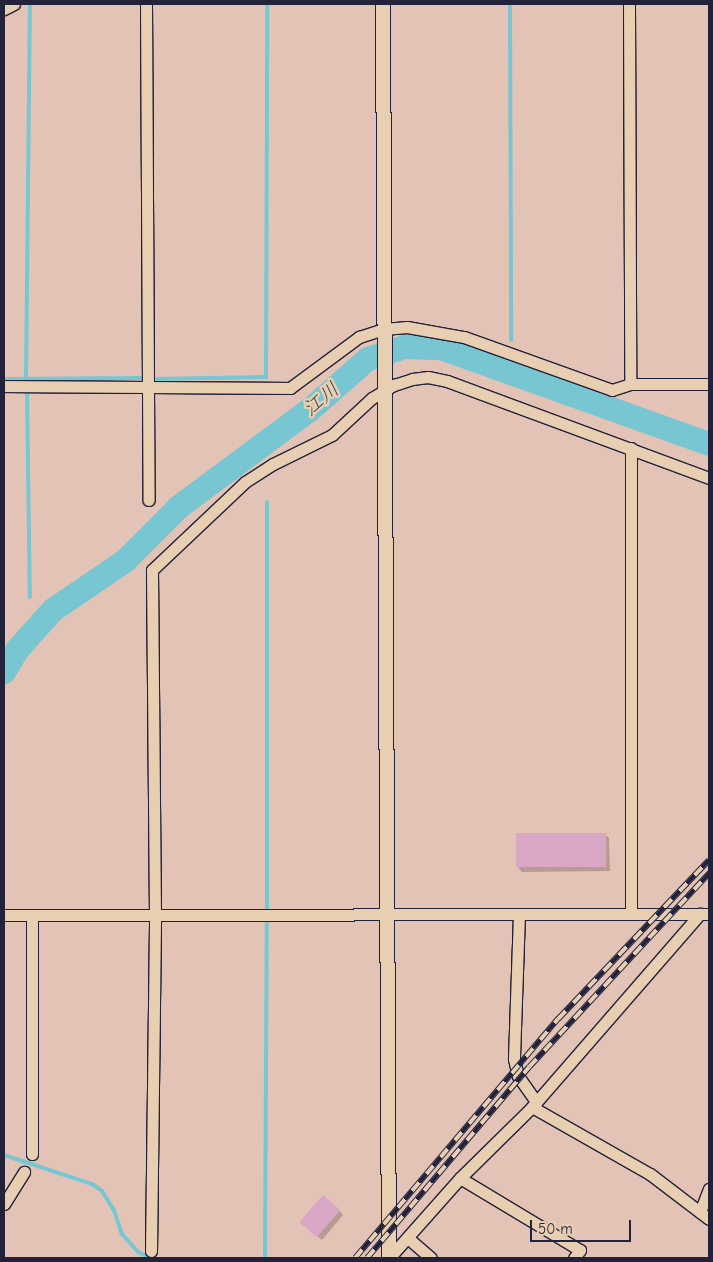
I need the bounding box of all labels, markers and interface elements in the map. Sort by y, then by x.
water label: 江川 [298,377,344,421]
scale bar [533,1210,634,1242]
text: 50 m [538,1220,573,1238]

